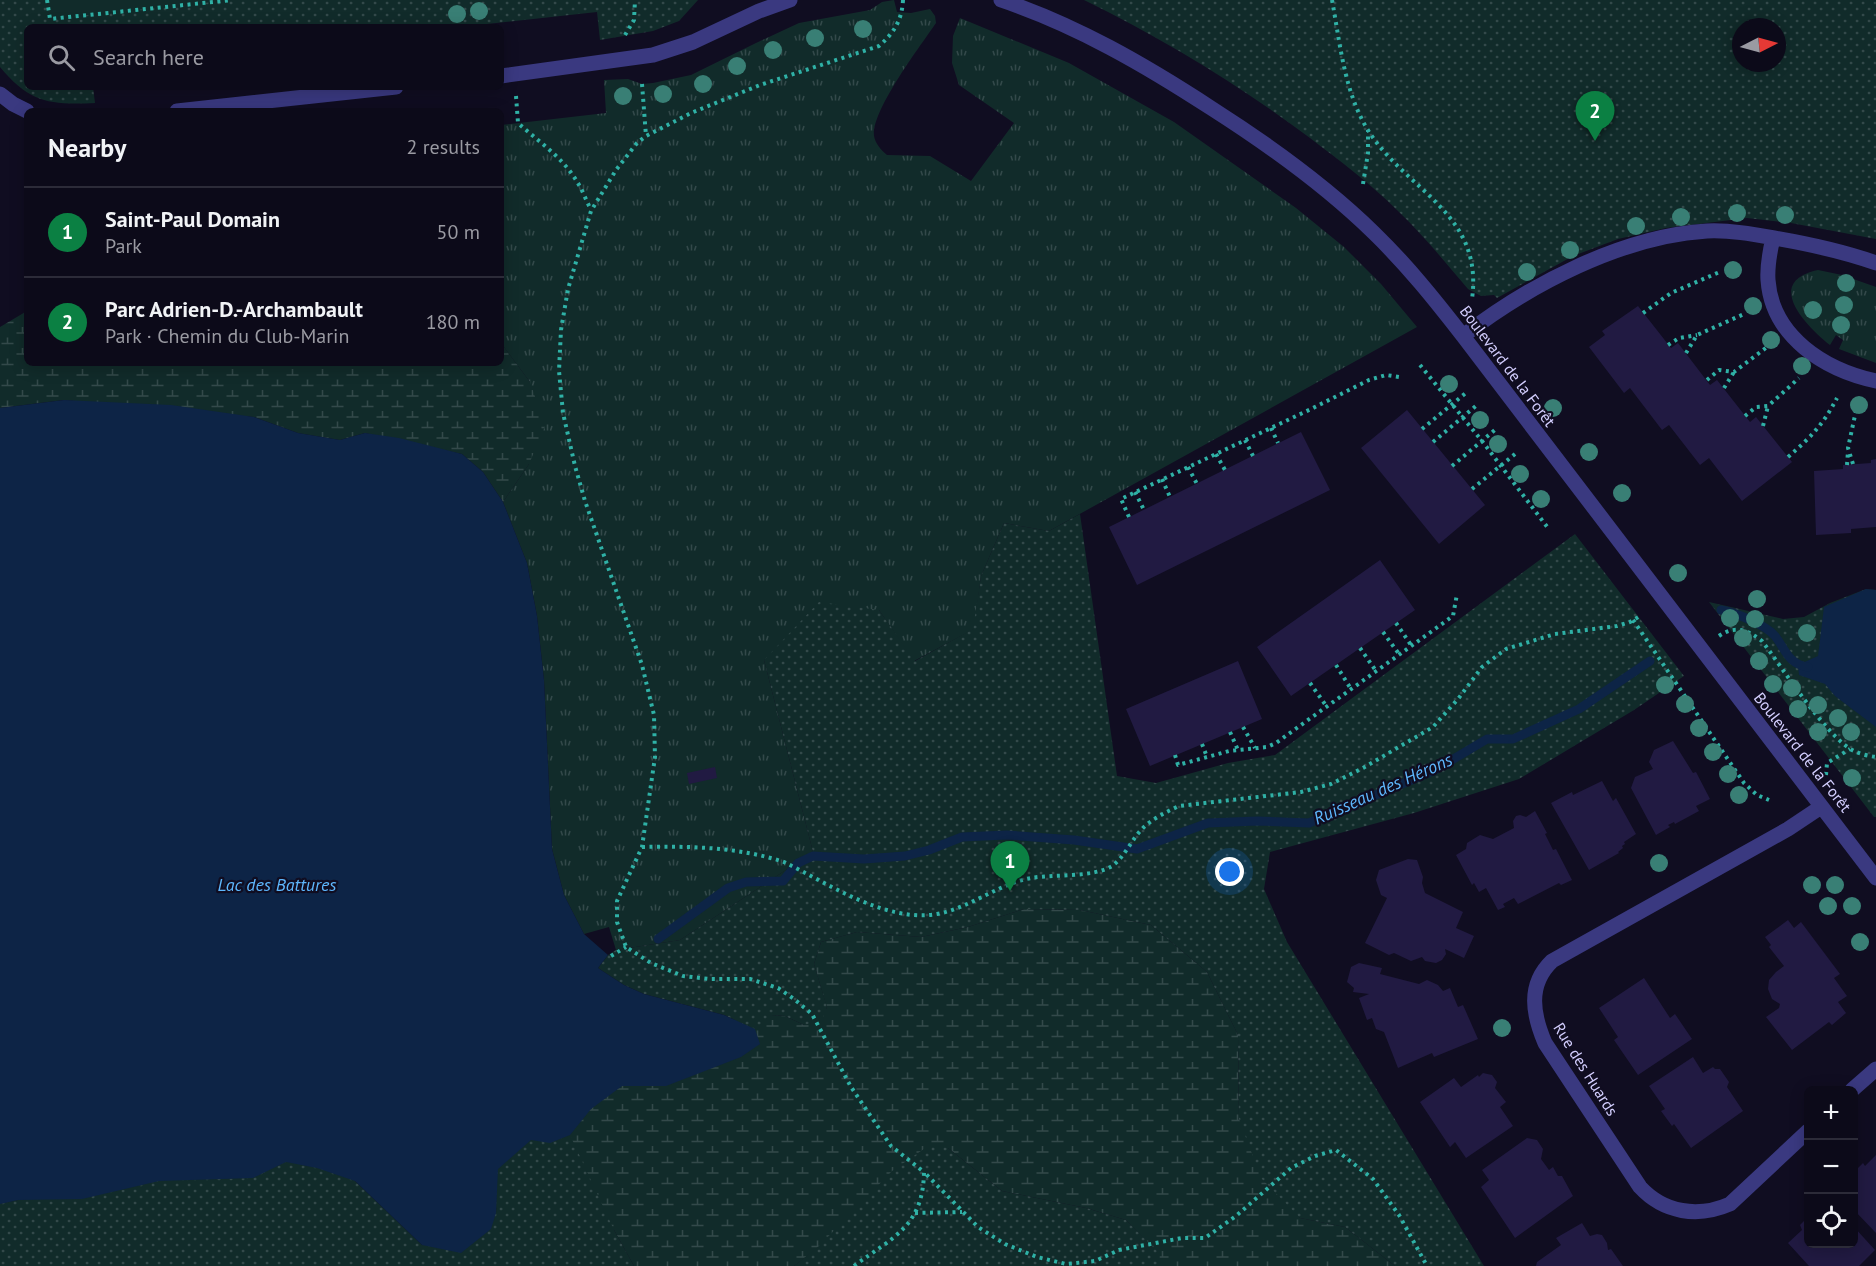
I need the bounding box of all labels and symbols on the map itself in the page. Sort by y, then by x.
north arrow [1732,18,1786,72]
pin: 2 [1576,92,1614,141]
street label: Boulevard de la Forêt [1456,301,1560,431]
street label: Boulevard de la Forêt [1750,688,1856,816]
water label: Ruisseau des Hérons [1310,747,1457,830]
pin: 1 [990,842,1030,891]
your location [1215,857,1244,886]
water label: Lac des Battures [218,873,337,896]
street label: Rue des Huards [1549,1019,1623,1120]

